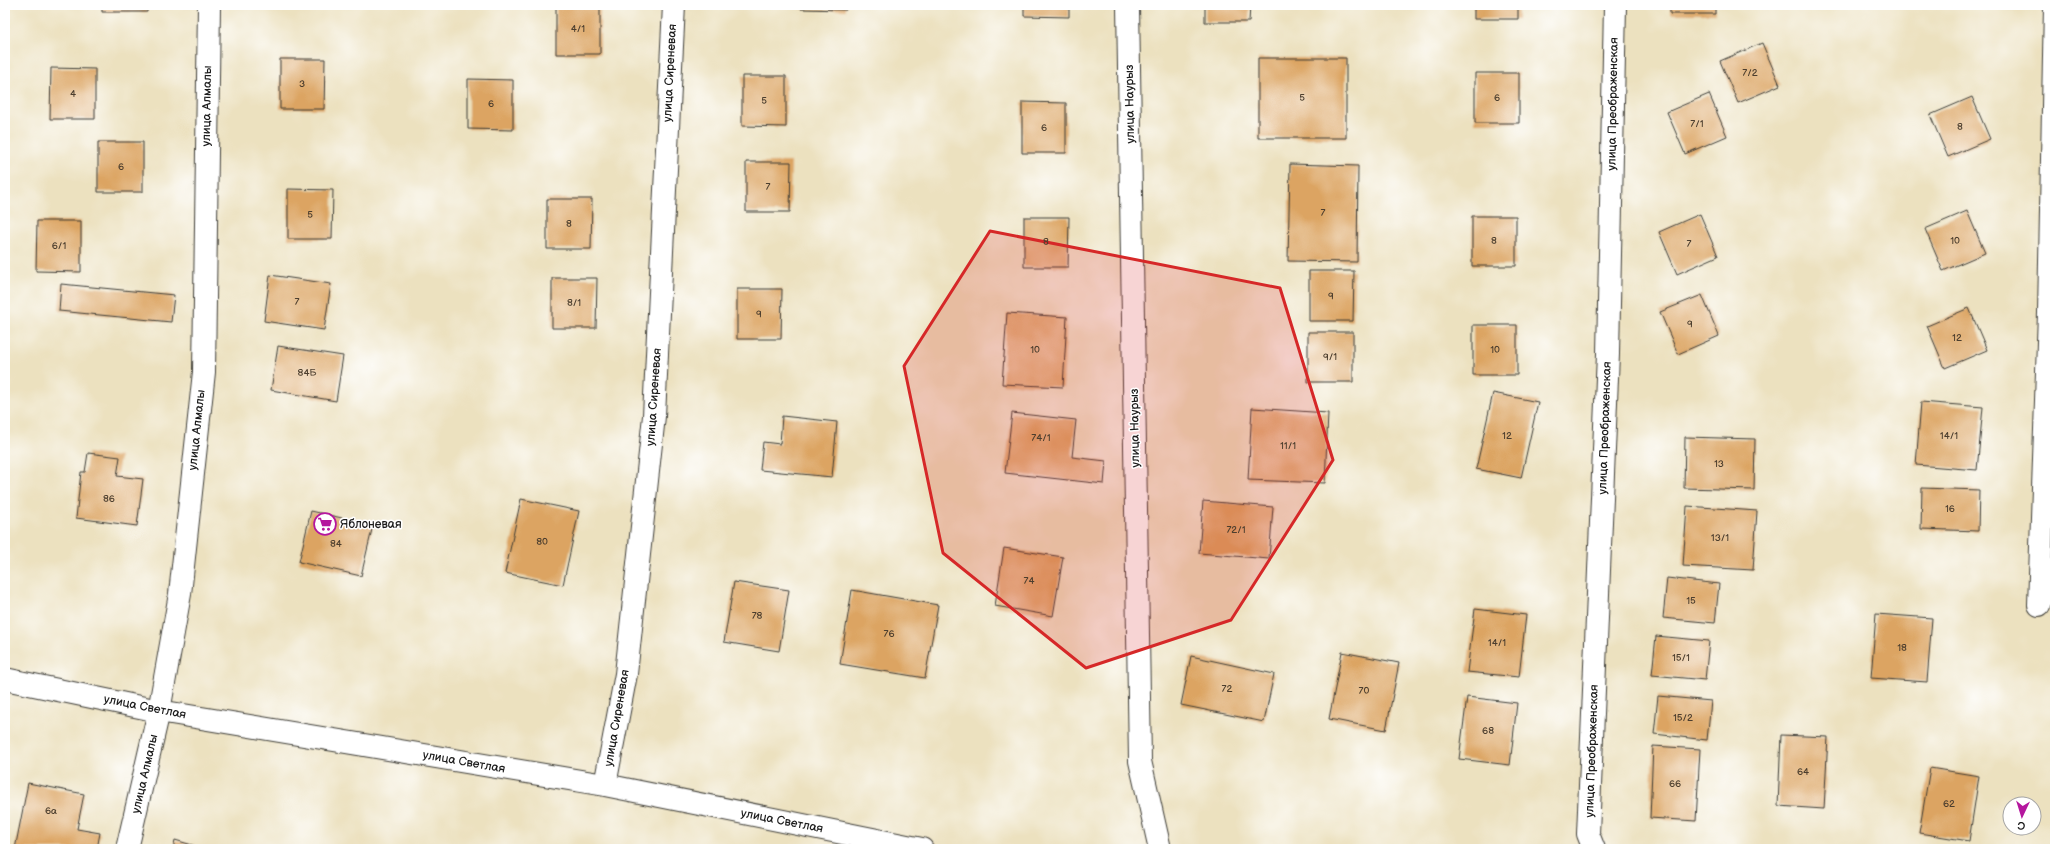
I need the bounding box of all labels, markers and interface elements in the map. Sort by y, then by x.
house number: 4/1 [571,23,585,35]
street label: улица Сиреневая [660,23,680,122]
street label: улица Преображенская [1604,37,1622,171]
street label: улица Наурыз [1122,64,1138,144]
street label: улица Алмалы [199,65,215,147]
house number: 7/2 [1742,67,1758,79]
house number: 3 [299,78,305,90]
house number: 4 [70,88,76,100]
house number: 5 [1299,92,1305,104]
house number: 6 [1494,92,1500,104]
house number: 5 [761,95,767,107]
house number: 6 [488,98,494,110]
house number: 7/1 [1690,118,1704,130]
house number: 8 [1957,121,1963,133]
house number: 6 [1041,122,1047,134]
house number: 6 [118,161,124,173]
house number: 7 [766,181,771,193]
house number: 7 [1321,207,1326,219]
house number: 5 [307,209,313,221]
house number: 8 [566,218,572,230]
house number: 8 [1491,235,1497,247]
house number: 10 [1950,235,1960,247]
house number: 8 [1043,236,1049,248]
house number: 7 [1687,238,1692,250]
house number: 6/1 [52,240,66,252]
house number: 9 [1328,290,1334,302]
house number: 7 [295,296,300,308]
house number: 8/1 [567,297,581,309]
house number: 9 [756,308,762,320]
house number: 9 [1687,318,1693,330]
house number: 12 [1952,332,1962,344]
house number: 10 [1030,344,1040,356]
house number: 10 [1490,344,1500,356]
street label: улица Сиреневая [643,347,665,447]
house number: 9/1 [1323,351,1337,363]
street label: улица Преображенская [1595,361,1615,495]
house number: 84Б [298,367,316,379]
street label: улица Наурыз [1127,388,1143,468]
street label: улица Алмалы [185,389,209,471]
house number: 12 [1502,430,1512,442]
house number: 14/1 [1940,430,1958,442]
house number: 74/1 [1031,432,1051,444]
house number: 11/1 [1280,440,1296,452]
house number: 13 [1714,458,1724,470]
house number: 86 [103,493,115,505]
house number: 16 [1945,503,1955,515]
supermarket icon: Яблоневая [312,511,338,537]
place label: Яблоневая [340,517,402,532]
house number: 72/1 [1226,524,1246,536]
house number: 13/1 [1711,532,1729,544]
house number: 80 [536,536,548,548]
house number: 84 [330,538,342,550]
house number: 74 [1023,575,1035,587]
house number: 15 [1686,595,1696,607]
house number: 78 [752,610,763,622]
house number: 76 [883,628,895,640]
house number: 14/1 [1488,637,1506,649]
house number: 18 [1897,642,1907,654]
house number: 15/1 [1672,652,1690,664]
street label: улица Сиреневая [601,668,633,768]
house number: 72 [1222,683,1233,695]
street label: улица Преображенская [1582,684,1602,818]
house number: 70 [1359,685,1370,697]
street label: улица Светлая [102,692,188,722]
house number: 15/2 [1673,712,1693,724]
house number: 68 [1482,725,1494,737]
street label: улица Алмалы [129,733,161,815]
street label: улица Светлая [421,747,507,777]
house number: 64 [1797,766,1809,778]
house number: 66 [1669,778,1681,790]
north arrow [2002,796,2042,836]
house number: 62 [1943,798,1955,810]
house number: 6а [45,805,57,817]
street label: улица Светлая [739,806,825,836]
text: С [2017,819,2026,832]

